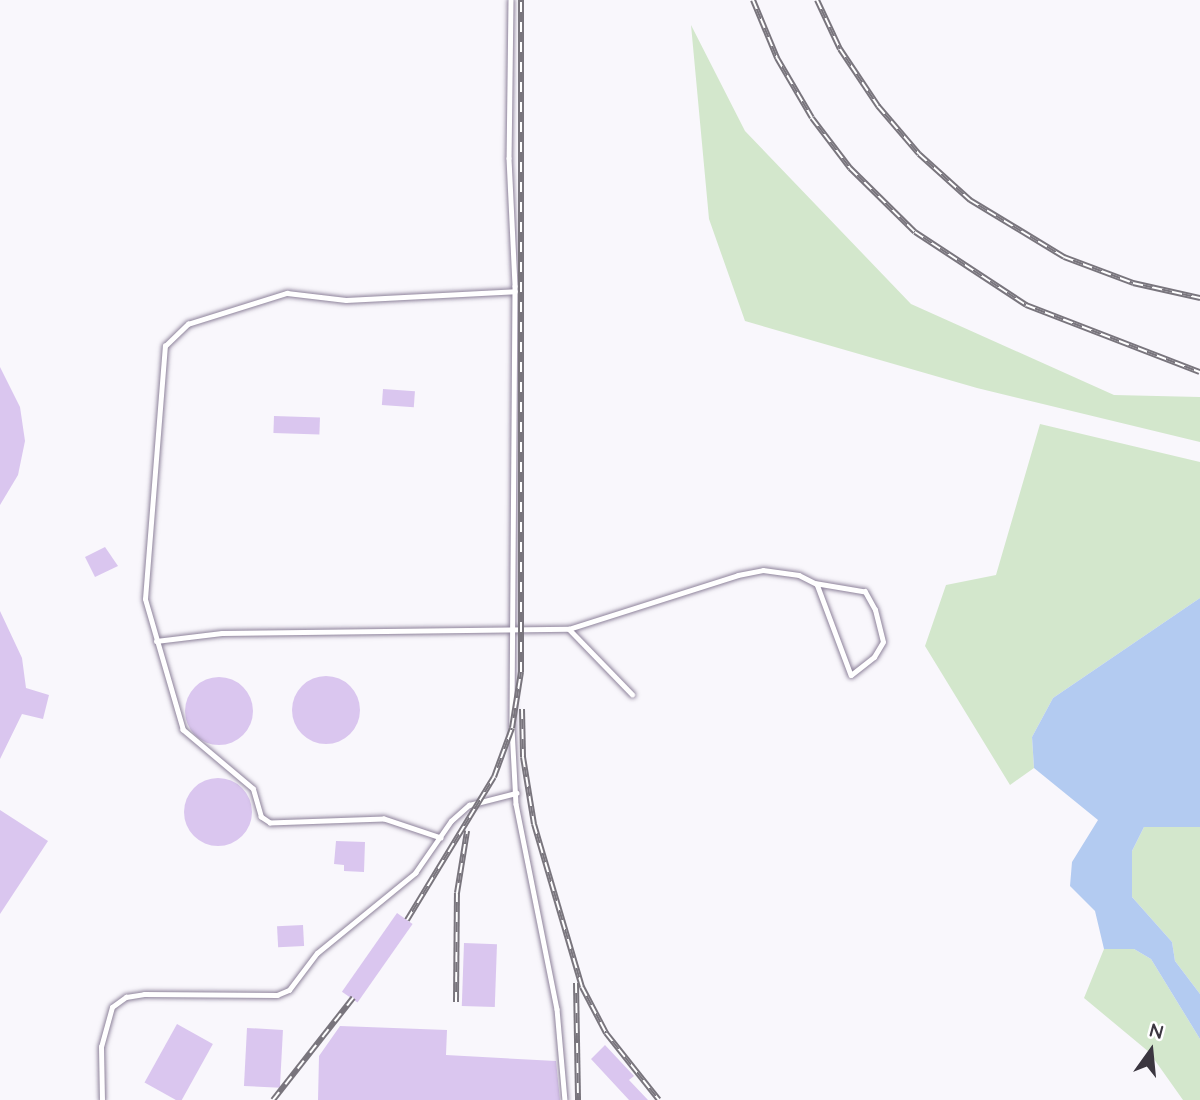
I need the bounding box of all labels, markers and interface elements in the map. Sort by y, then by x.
north arrow [1116,1016,1186,1086]
text: N [1147,1017,1166,1044]

